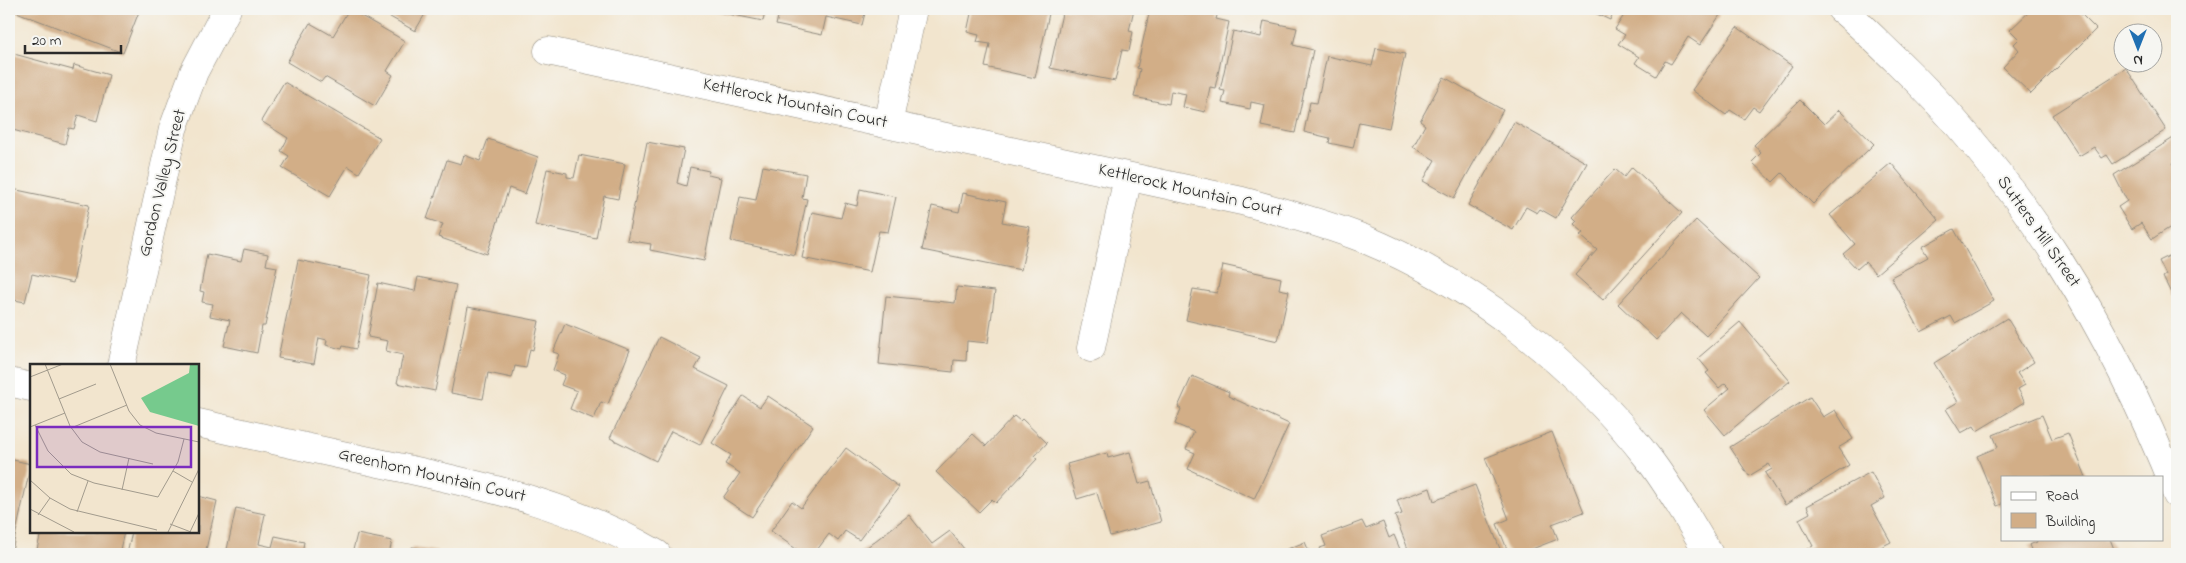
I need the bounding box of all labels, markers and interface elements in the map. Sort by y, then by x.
scale bar [25,22,121,54]
north arrow [2114,22,2164,72]
text: 20 m [32,30,62,52]
text: N [2133,49,2143,70]
street label: Kettlerock Mountain Court [700,72,890,136]
street label: Gordon Valley Street [132,106,194,260]
street label: Kettlerock Mountain Court [1095,157,1285,225]
street label: Sutters Mill Street [1990,171,2086,293]
inset map [30,364,199,533]
street label: Greenhorn Mountain Court [336,442,528,510]
legend [2001,476,2164,540]
text: Road [2046,485,2079,507]
text: Building [2045,511,2095,534]

